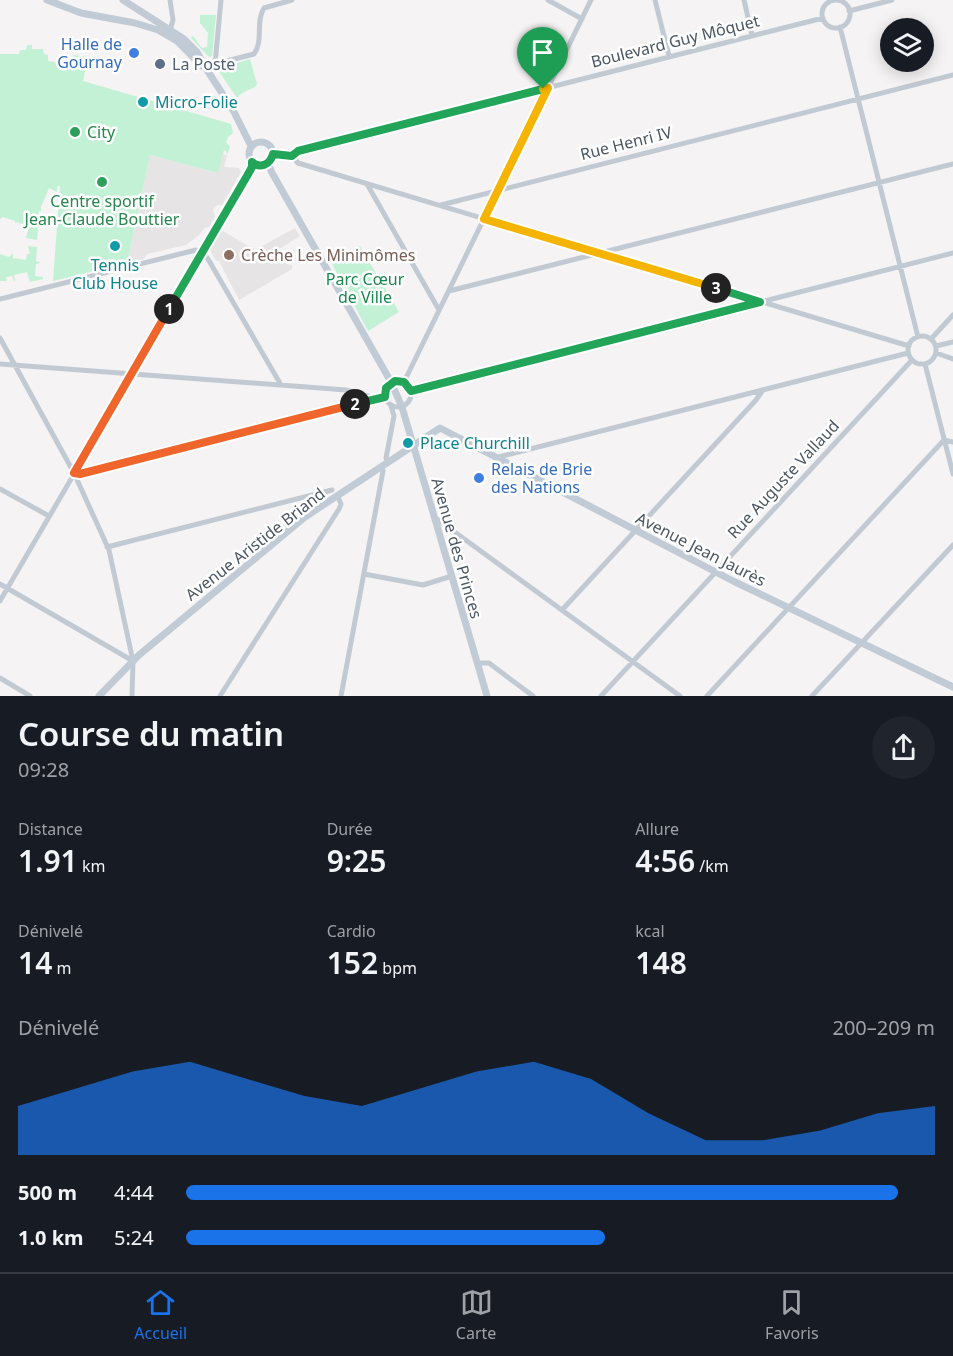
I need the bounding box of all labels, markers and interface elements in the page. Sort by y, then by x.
street label: Boulevard Guy Môquet [589,9,762,73]
map controls [880,18,934,72]
button: layers [880,18,934,72]
pin [517,27,568,89]
place label: Halle de Gournay [57,33,123,73]
icon: arrive [526,36,559,69]
marker: Halle de Gournay [127,46,141,60]
place label: La Poste [172,53,235,75]
marker: La Poste [153,57,167,71]
place label: Micro-Folie [155,91,238,113]
marker: Micro-Folie [136,95,150,109]
place label: City [87,121,116,143]
street label: Rue Henri IV [578,121,675,165]
marker: City [68,125,82,139]
marker: Centre sportif Jean-Claude Bouttier [95,175,109,189]
place label: Centre sportif Jean-Claude Bouttier [23,190,180,230]
marker: Tennis Club House [108,239,122,253]
place label: Crèche Les Minimômes [241,244,415,266]
marker: Crèche Les Minimômes [222,248,236,262]
place label: Tennis Club House [72,254,158,294]
park label: Parc Cœur de Ville [326,268,405,308]
pin: 3 [701,273,731,303]
text: 3 [711,277,721,299]
pin: 1 [154,294,184,324]
text: 1 [164,298,174,320]
pin: 2 [340,389,370,419]
text: 2 [350,393,360,415]
street label: Rue Auguste Vallaud [722,415,844,543]
place label: Place Churchill [420,432,530,454]
marker: Place Churchill [401,436,415,450]
place label: Relais de Brie des Nations [491,458,592,498]
marker: Relais de Brie des Nations [472,471,486,485]
street label: Avenue des Princes [426,475,488,621]
street label: Avenue Aristide Briand [181,482,329,606]
street label: Avenue Jean Jaurès [632,507,770,591]
text: Course du matin [18,711,284,756]
button: share [872,716,935,779]
text: 09:28 [18,756,69,783]
text: Distance [18,818,83,840]
text: Durée [327,818,373,840]
text: Allure [635,818,679,840]
text: 1.91 [18,840,78,881]
text: 9:25 [327,840,386,881]
text: 4:56 [635,840,695,881]
text: km [78,855,105,877]
text: /km [695,855,729,877]
text: Dénivelé [18,920,83,942]
text: Cardio [327,920,376,942]
text: kcal [635,920,665,942]
text: 14 [18,942,52,983]
text: 152 [327,942,378,983]
text: 148 [635,942,687,983]
text: m [52,957,71,979]
text: bpm [378,957,417,979]
text: Dénivelé [18,1014,99,1041]
text: 200–209 m [832,1014,935,1041]
text: 500 m [18,1179,77,1206]
text: 4:44 [114,1179,154,1206]
text: 1.0 km [18,1224,84,1251]
text: 5:24 [114,1224,154,1251]
tab: Accueil [134,1286,187,1344]
tab: Carte [456,1286,496,1344]
tab: Favoris [765,1286,819,1344]

